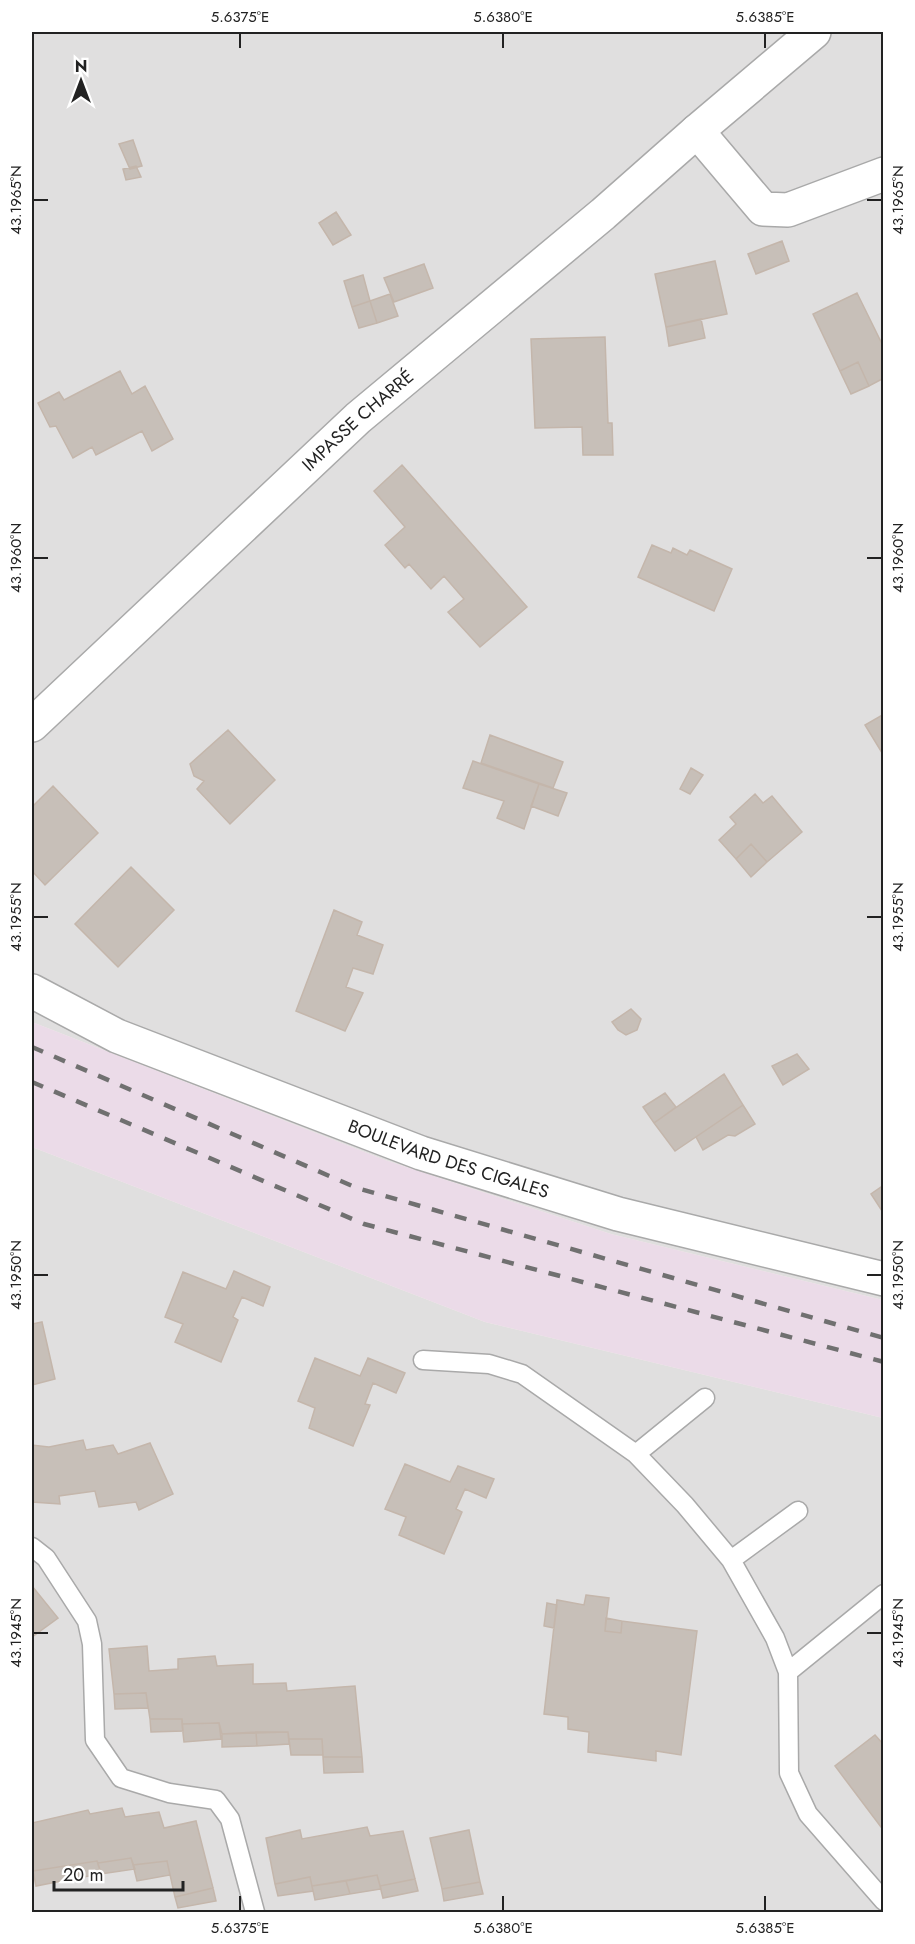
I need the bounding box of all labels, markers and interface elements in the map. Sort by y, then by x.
text: 5.6375°E [211,6,269,28]
text: 5.6380°E [473,6,533,28]
text: 5.6385°E [736,6,794,28]
north arrow [51,51,111,111]
text: N [75,55,87,78]
text: 43.1965°N [5,165,27,235]
text: 43.1965°N [887,165,909,235]
street label: IMPASSE CHARRÉ [296,364,419,477]
text: 43.1960°N [5,523,27,593]
text: 43.1960°N [887,523,909,593]
text: 43.1955°N [5,882,27,952]
text: 43.1955°N [887,882,909,952]
street label: BOULEVARD DES CIGALES [344,1113,552,1205]
text: 43.1950°N [5,1240,27,1310]
text: 43.1950°N [887,1240,909,1310]
text: 43.1945°N [5,1598,27,1668]
text: 43.1945°N [887,1598,909,1668]
scale bar [54,1854,183,1892]
text: 20 m [63,1862,103,1888]
text: 5.6375°E [211,1917,269,1939]
text: 5.6380°E [473,1917,533,1939]
text: 5.6385°E [736,1917,794,1939]

